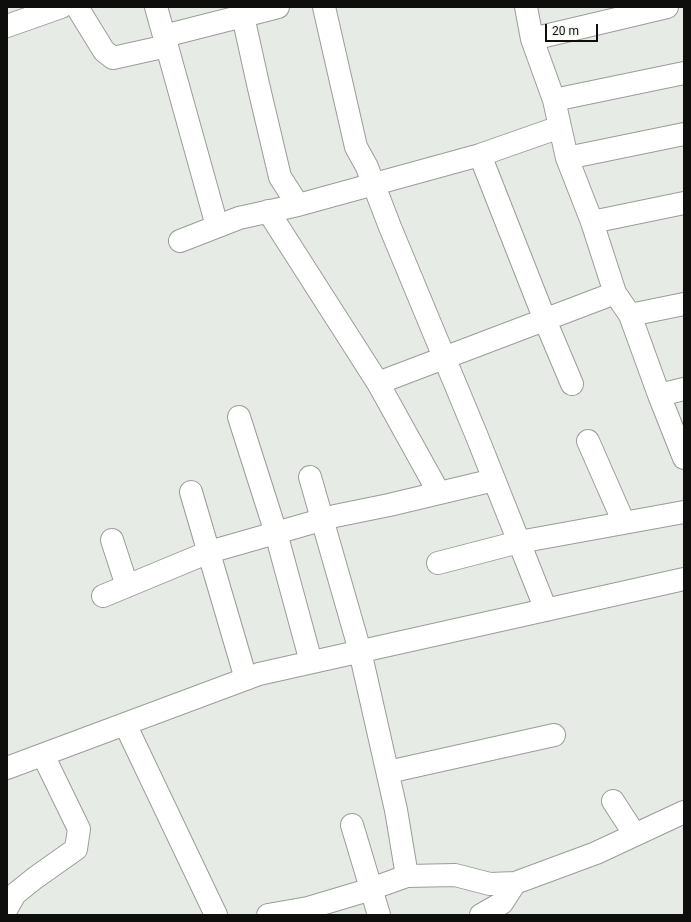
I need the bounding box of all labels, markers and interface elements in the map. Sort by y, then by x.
scale bar [547,16,600,42]
text: 20 m [552,24,579,38]

